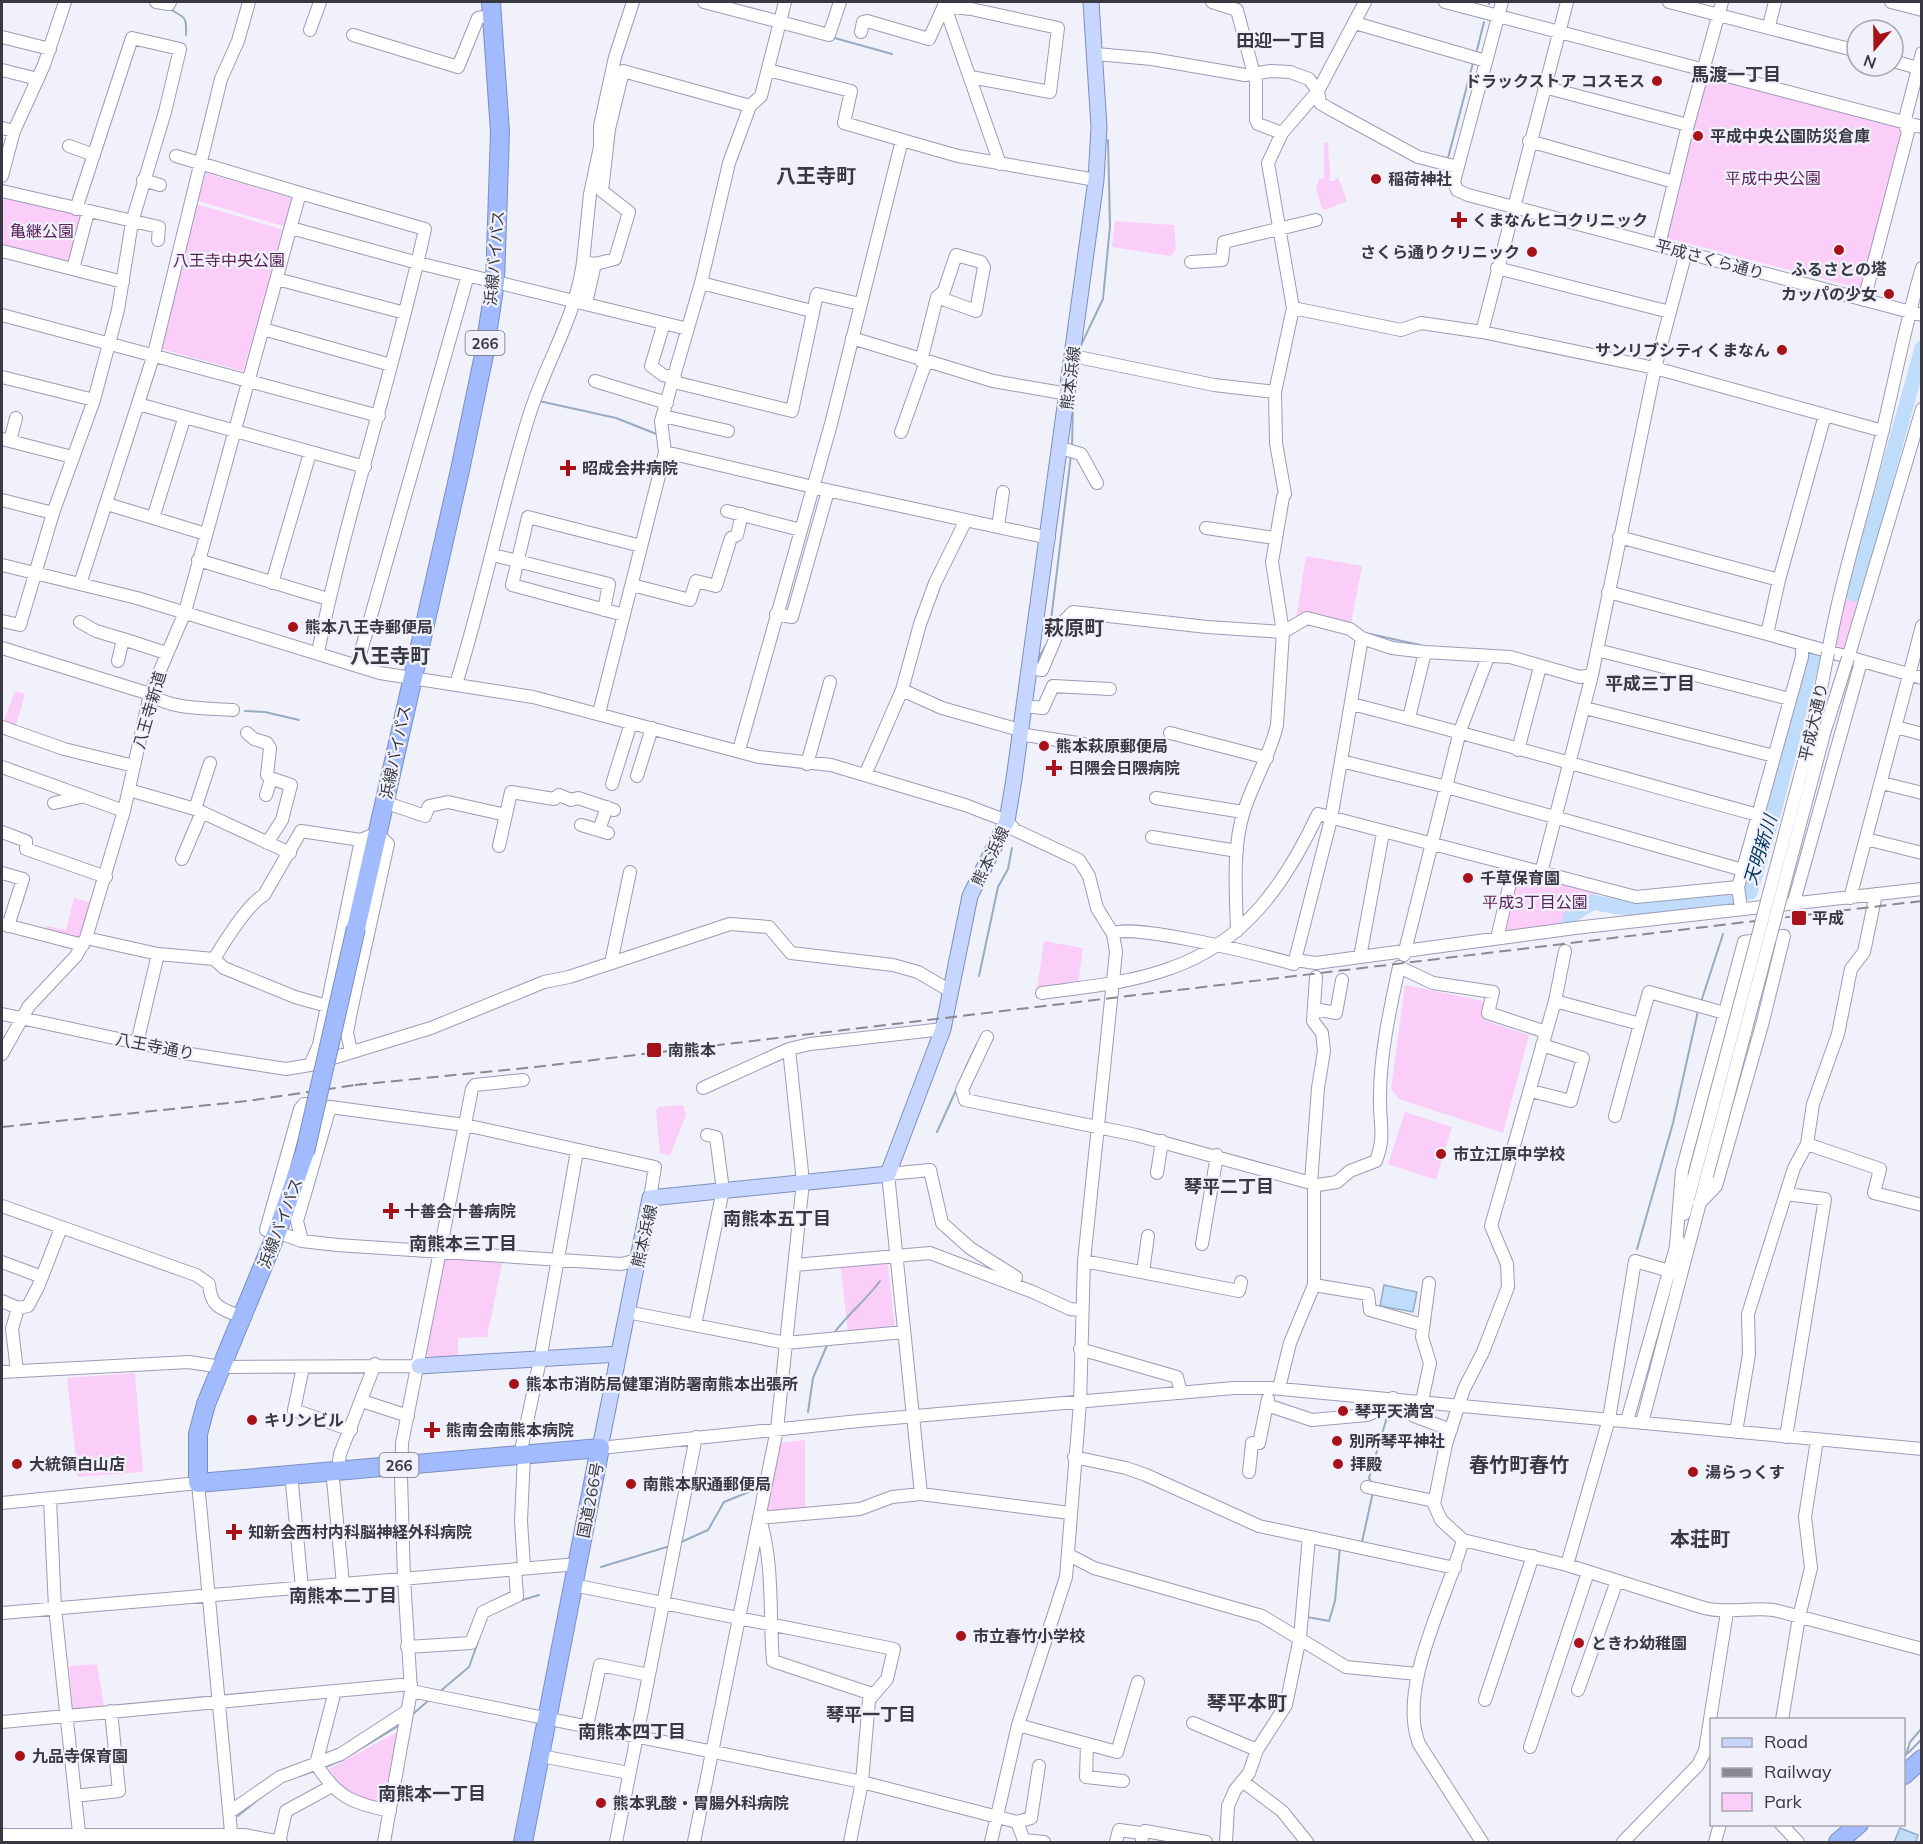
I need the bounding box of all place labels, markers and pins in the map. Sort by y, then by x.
place label: ドラックストア コスモス [1465,71,1645,91]
marker: ドラックストア コスモス [1650,74,1664,88]
place label: 平成中央公園防災倉庫 [1710,126,1870,146]
marker: 平成中央公園防災倉庫 [1691,129,1705,143]
place label: 稲荷神社 [1388,169,1452,189]
marker: 稲荷神社 [1369,172,1383,186]
place label: くまなんヒコクリニック [1472,210,1648,230]
marker: くまなんヒコクリニック [1450,211,1468,229]
place label: さくら通りクリニック [1360,242,1520,262]
marker: ふるさとの塔 [1832,243,1846,257]
marker: さくら通りクリニック [1525,245,1539,259]
place label: ふるさとの塔 [1791,259,1887,279]
place label: カッパの少女 [1781,284,1877,304]
marker: カッパの少女 [1882,287,1896,301]
place label: サンリブシティくまなん [1595,340,1770,360]
marker: サンリブシティくまなん [1775,343,1789,357]
place label: 昭成会井病院 [582,458,678,478]
marker: 昭成会井病院 [559,459,577,477]
place label: 熊本八王寺郵便局 [305,617,433,637]
marker: 熊本八王寺郵便局 [286,620,300,634]
place label: 熊本萩原郵便局 [1056,736,1168,756]
marker: 熊本萩原郵便局 [1037,739,1051,753]
place label: 日隈会日隈病院 [1068,758,1180,778]
marker: 日隈会日隈病院 [1045,759,1063,777]
place label: 千草保育園 [1480,868,1560,888]
marker: 千草保育園 [1461,871,1475,885]
place label: 平成 [1812,908,1844,928]
marker: 平成 [1790,909,1808,927]
place label: 南熊本 [668,1040,716,1060]
marker: 南熊本 [645,1041,663,1059]
place label: 市立江原中学校 [1453,1144,1565,1164]
marker: 市立江原中学校 [1434,1147,1448,1161]
place label: 十善会十善病院 [404,1201,516,1221]
marker: 十善会十善病院 [382,1202,400,1220]
place label: 熊本市消防局健軍消防署南熊本出張所 [526,1374,798,1394]
marker: 熊本市消防局健軍消防署南熊本出張所 [507,1377,521,1391]
place label: 琴平天満宮 [1355,1401,1435,1421]
marker: 琴平天満宮 [1336,1404,1350,1418]
place label: キリンビル [264,1410,344,1430]
marker: キリンビル [245,1413,259,1427]
place label: 熊南会南熊本病院 [446,1420,574,1440]
marker: 熊南会南熊本病院 [423,1421,441,1439]
place label: 別所琴平神社 [1349,1431,1445,1451]
marker: 別所琴平神社 [1330,1434,1344,1448]
place label: 大統領白山店 [29,1454,125,1474]
place label: 拝殿 [1350,1454,1382,1474]
marker: 大統領白山店 [10,1457,24,1471]
marker: 拝殿 [1331,1457,1345,1471]
place label: 湯らっくす [1705,1462,1785,1482]
marker: 湯らっくす [1686,1465,1700,1479]
place label: 南熊本駅通郵便局 [643,1474,771,1494]
marker: 南熊本駅通郵便局 [624,1477,638,1491]
place label: 知新会西村内科脳神経外科病院 [248,1522,472,1542]
marker: 知新会西村内科脳神経外科病院 [225,1523,243,1541]
place label: 市立春竹小学校 [973,1626,1085,1646]
marker: 市立春竹小学校 [954,1629,968,1643]
place label: ときわ幼稚園 [1591,1633,1687,1653]
marker: ときわ幼稚園 [1572,1636,1586,1650]
place label: 九品寺保育園 [32,1746,128,1766]
marker: 九品寺保育園 [13,1749,27,1763]
place label: 熊本乳酸・胃腸外科病院 [613,1793,789,1813]
marker: 熊本乳酸・胃腸外科病院 [594,1796,608,1810]

